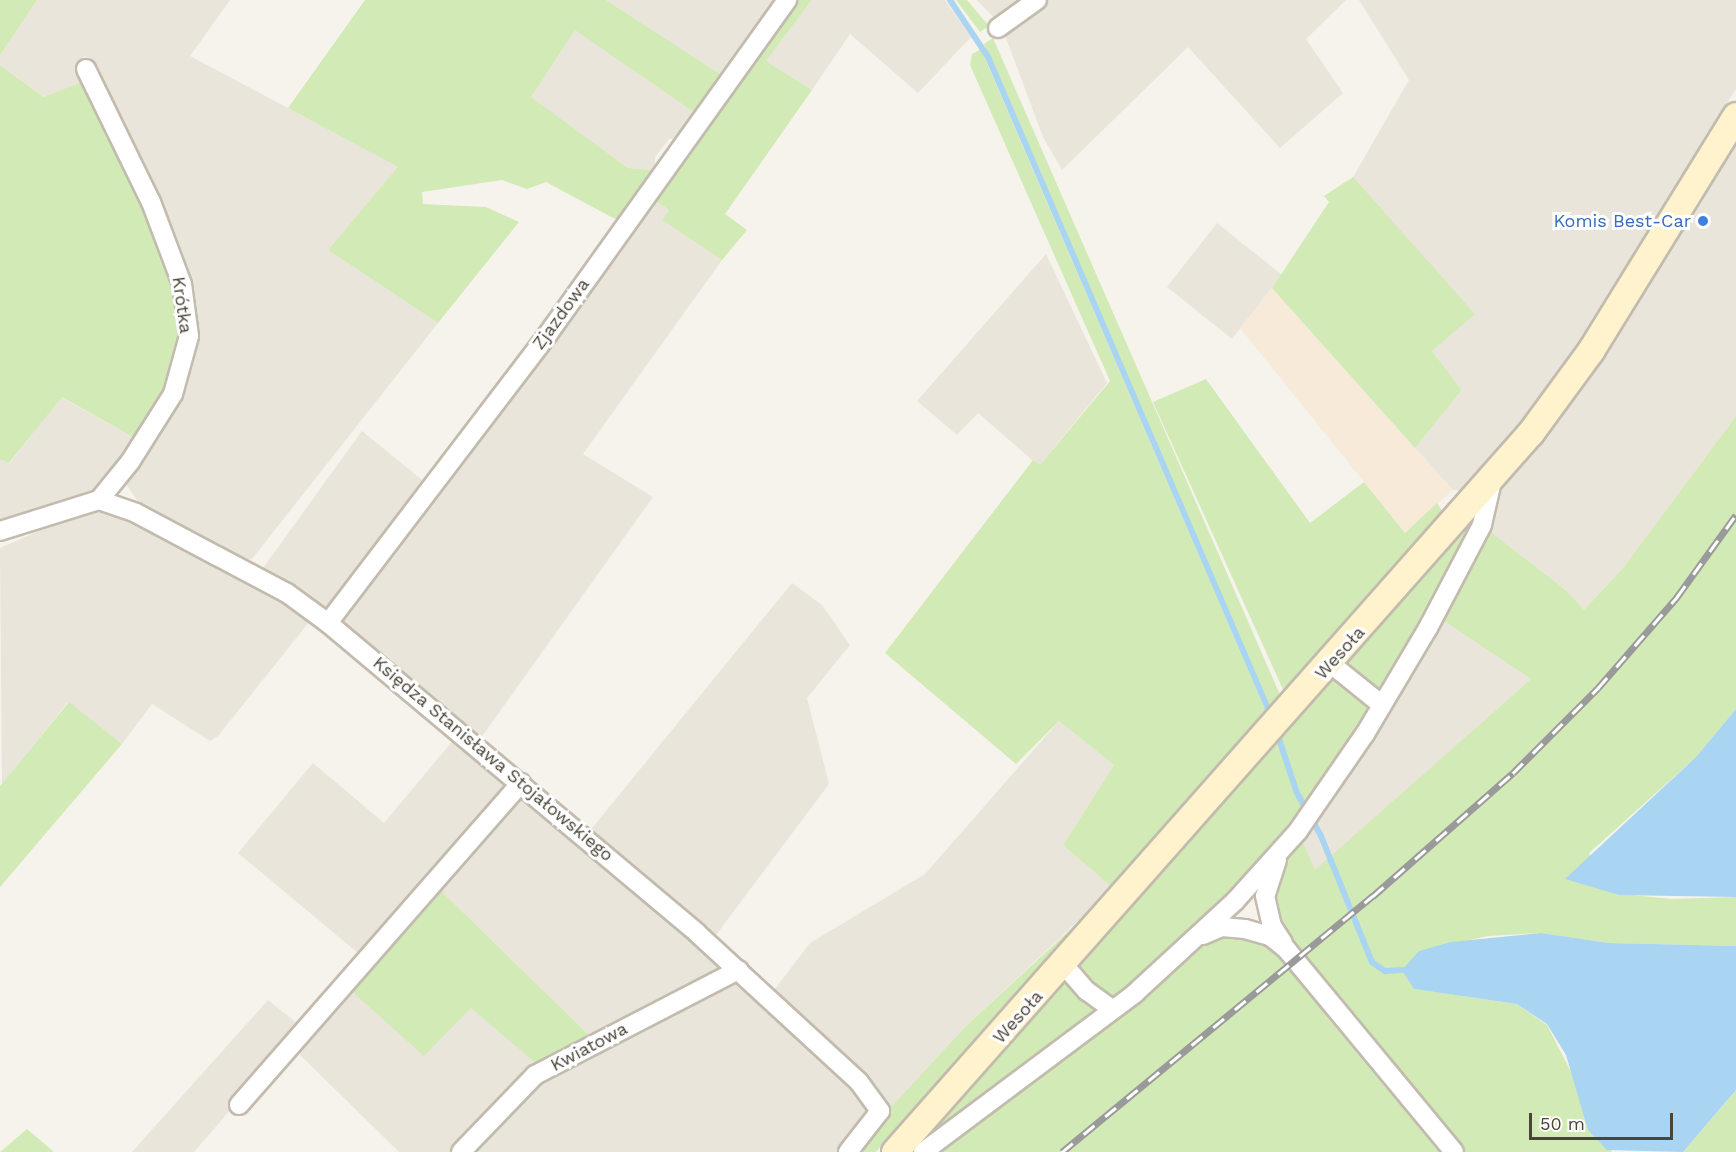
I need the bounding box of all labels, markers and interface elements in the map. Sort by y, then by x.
place label: Komis Best-Car [1554,210,1691,232]
marker: Komis Best-Car [1696,214,1710,228]
street label: Zjazdowa [528,274,594,354]
street label: Krótka [167,275,197,335]
street label: Wesoła [1310,622,1370,684]
street label: Księdza Stanisława Stojałowskiego [368,652,618,866]
street label: Wesoła [988,986,1048,1048]
street label: Kwiatowa [547,1018,631,1076]
scale bar [1532,1101,1676,1139]
text: 50 m [1540,1113,1585,1134]

